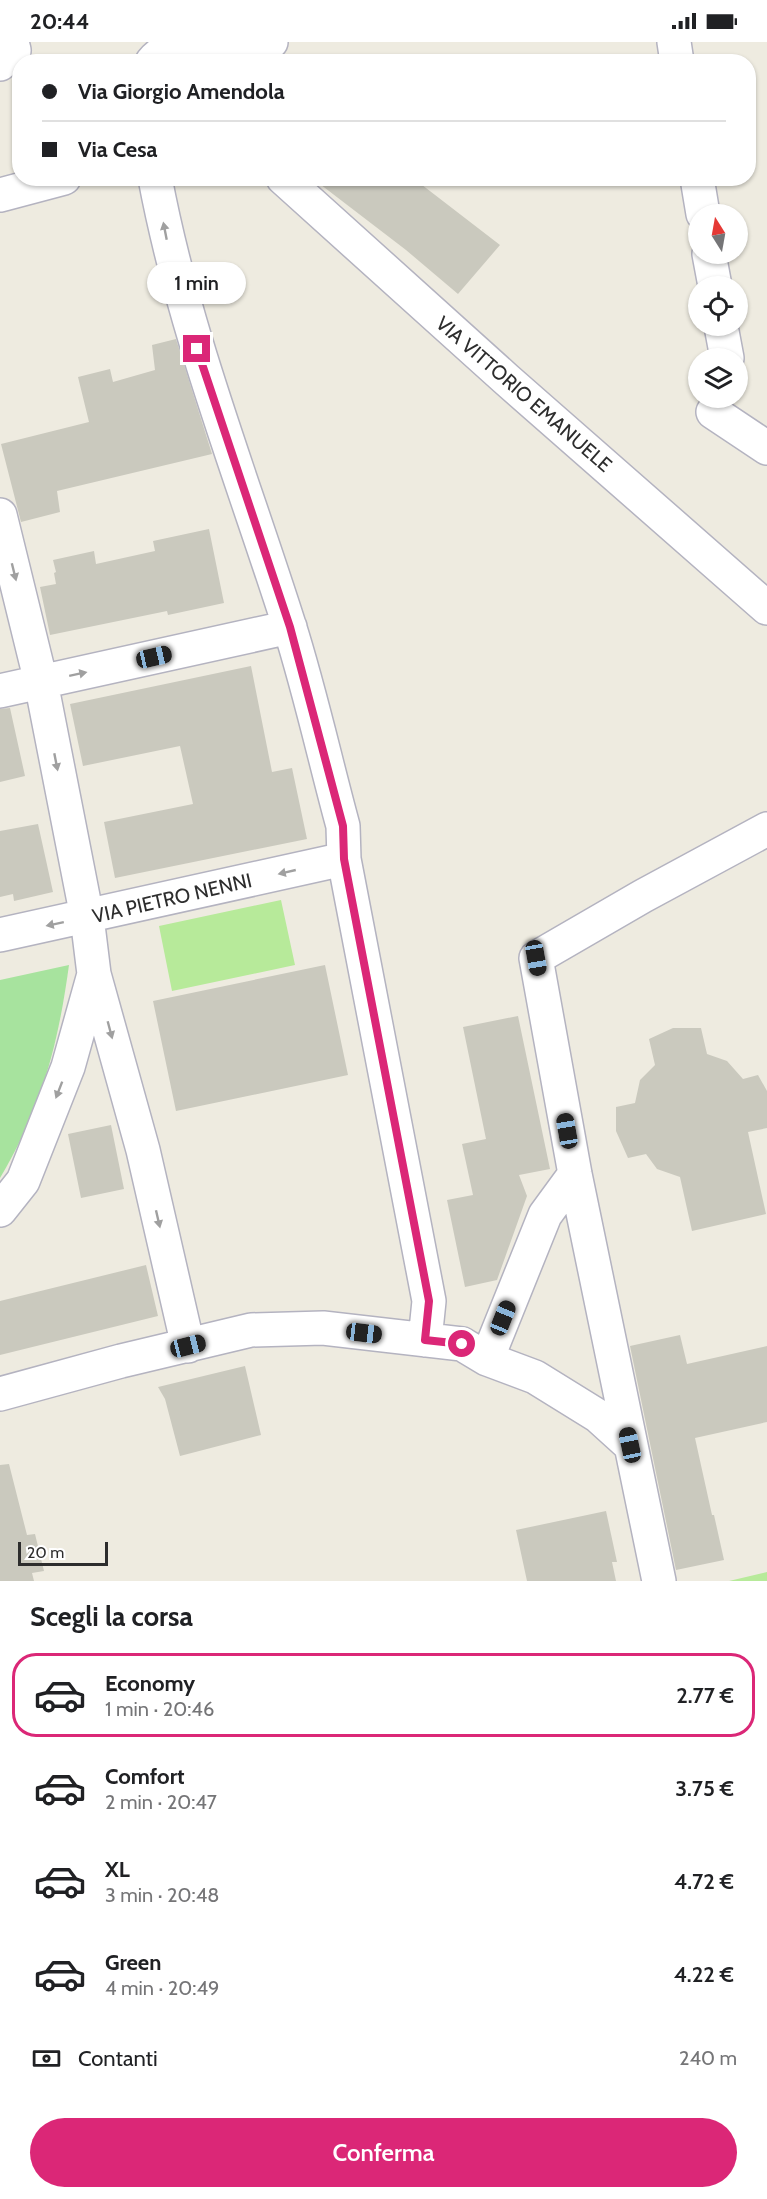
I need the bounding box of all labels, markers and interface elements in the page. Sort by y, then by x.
text: 20:44 [30,8,89,35]
text: Via Giorgio Amendola [78,78,285,105]
text: Via Cesa [78,136,157,163]
north arrow [688,204,748,264]
map controls [688,204,748,408]
one-way arrow [160,221,169,240]
callout: 1 min [148,262,246,304]
text: 1 min [174,271,219,295]
button: locate [688,276,748,336]
street label: VIA VITTORIO EMANUELE [431,311,617,477]
route end [183,335,210,362]
button: layers [688,348,748,408]
one-way arrow [9,562,19,581]
car [134,644,174,670]
one-way arrow [68,669,87,678]
one-way arrow [52,752,61,771]
street label: VIA PIETRO NENNI [90,868,254,928]
one-way arrow [277,868,296,877]
one-way arrow [46,920,65,929]
car [524,939,548,977]
one-way arrow [106,1021,115,1039]
one-way arrow [54,1081,64,1099]
car [555,1112,579,1150]
one-way arrow [154,1209,164,1228]
car [488,1298,518,1338]
car [345,1322,383,1344]
route start [448,1330,475,1357]
car [168,1333,208,1359]
car [617,1426,643,1464]
scale bar [18,1539,108,1566]
text: 20 m [27,1543,64,1562]
text: Scegli la corsa [30,1600,193,1633]
icon: car [33,1668,87,1722]
text: Economy [105,1670,195,1697]
text: 2.77 € [676,1682,734,1709]
text: 1 min · 20:46 [105,1697,214,1721]
icon: car [33,1761,87,1815]
text: Comfort [105,1763,184,1790]
text: 3.75 € [675,1775,734,1802]
text: 2 min · 20:47 [105,1790,217,1814]
icon: car [33,1854,87,1908]
text: XL [105,1856,130,1883]
text: 4.72 € [674,1868,734,1895]
text: 3 min · 20:48 [105,1883,219,1907]
icon: car [33,1947,87,2001]
text: Green [105,1949,161,1976]
text: 4.22 € [674,1961,734,1988]
text: 4 min · 20:49 [105,1976,219,2000]
icon: cash [30,2042,63,2075]
text: Contanti [78,2045,158,2072]
text: 240 m [679,2046,737,2070]
button: Conferma [30,2118,737,2187]

